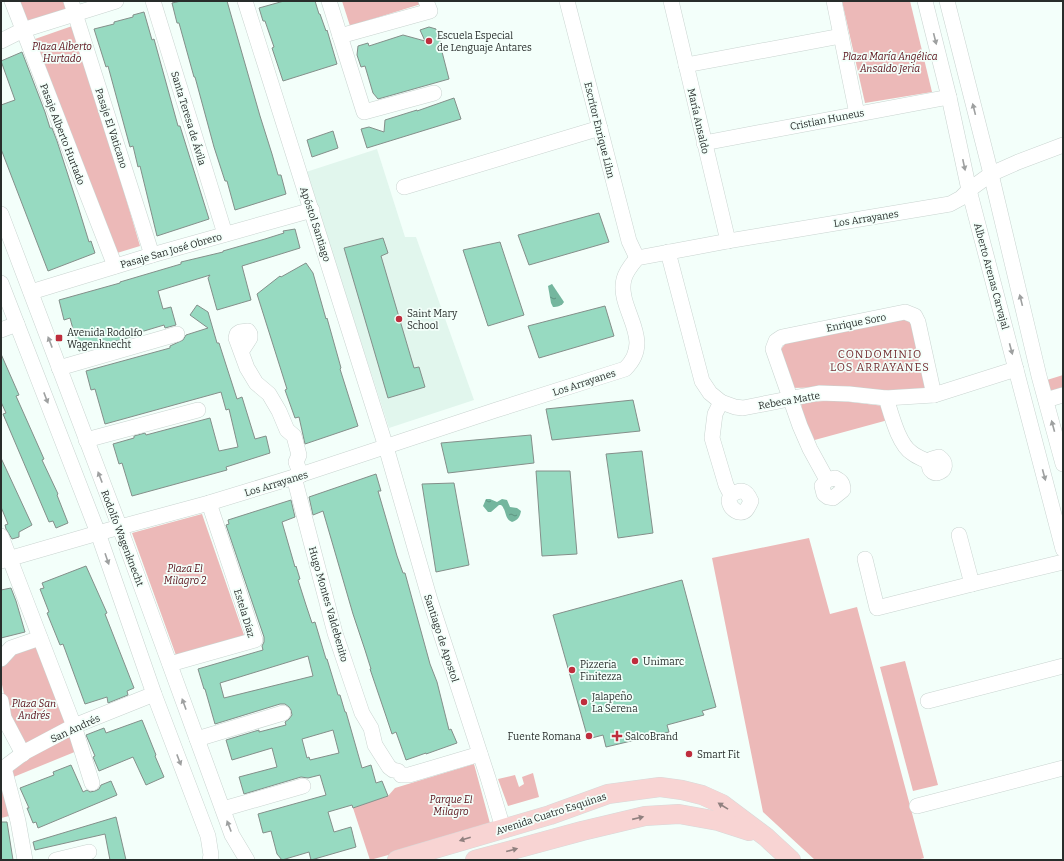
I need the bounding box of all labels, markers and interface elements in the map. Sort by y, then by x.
place label: Escuela Especial de Lenguaje Antares [437,30,532,54]
one-way arrow [932,33,938,45]
marker: Escuela Especial de Lenguaje Antares [424,36,434,46]
park label: Plaza Alberto Hurtado [32,41,92,65]
park label: Plaza María Angélica Ansaldo Jeria [842,50,938,75]
street label: Santa Teresa de Ávila [168,69,210,167]
street label: Escritor Enrique Lihn [581,81,617,180]
street label: Pasaje Alberto Hurtado [37,82,87,187]
street label: Pasaje El Vaticano [92,87,130,170]
street label: María Ansaldo [685,87,712,155]
one-way arrow [971,103,977,116]
street label: Cristian Huneus [789,107,866,133]
one-way arrow [962,159,968,172]
street label: Apóstol Santiago [297,185,333,264]
street label: Los Arrayanes [833,208,900,230]
street label: Alberto Arenas Carvajal [971,222,1011,331]
street label: Pasaje San José Obrero [119,231,224,271]
one-way arrow [1018,294,1024,307]
place label: Saint Mary School [407,308,458,332]
street label: Enrique Soro [825,311,887,335]
marker: Saint Mary School [394,314,404,324]
place label: Avenida Rodolfo Wagenknecht [67,327,143,351]
marker: Avenida Rodolfo Wagenknecht [54,333,64,343]
one-way arrow [46,336,52,348]
one-way arrow [1008,344,1014,356]
district label: CONDOMINIO LOS ARRAYANES [830,348,930,374]
street label: Los Arrayanes [551,367,618,399]
street label: Rebeca Matte [757,390,821,412]
one-way arrow [43,392,49,404]
one-way arrow [1050,420,1056,432]
street label: Los Arrayanes [243,469,310,499]
one-way arrow [1041,469,1047,481]
one-way arrow [97,470,103,482]
street label: Rodolfo Wagenknecht [98,489,146,588]
street label: Hugo Montes Valdebenito [306,545,350,664]
one-way arrow [104,553,110,565]
park label: Plaza El Milagro 2 [164,563,207,587]
street label: Estela Díaz [231,587,258,639]
street label: Santiago de Apostol [421,593,461,684]
marker: Unimarc [630,656,640,666]
place label: Unimarc [643,656,684,668]
place label: Pizzeria Finitezza [580,659,622,683]
marker: Pizzeria Finitezza [567,665,577,675]
place label: Jalapeño La Serena [591,691,638,715]
one-way arrow [181,697,187,709]
marker: Jalapeño La Serena [579,697,589,707]
park label: Plaza San Andrés [12,698,56,722]
street label: San Andrés [49,712,102,746]
place label: Fuente Romana [508,731,582,743]
marker: Fuente Romana [584,731,594,741]
marker: SalcoBrand [612,731,622,741]
place label: SalcoBrand [625,731,678,743]
marker: Smart Fit [684,749,694,759]
place label: Smart Fit [697,749,740,761]
one-way arrow [176,755,182,767]
street label: Avenida Cuatro Esquinas [495,790,608,837]
park label: Parque El Milagro [430,794,473,818]
one-way arrow [718,802,728,810]
one-way arrow [632,814,644,820]
one-way arrow [226,819,232,831]
one-way arrow [459,836,471,842]
one-way arrow [506,847,518,853]

